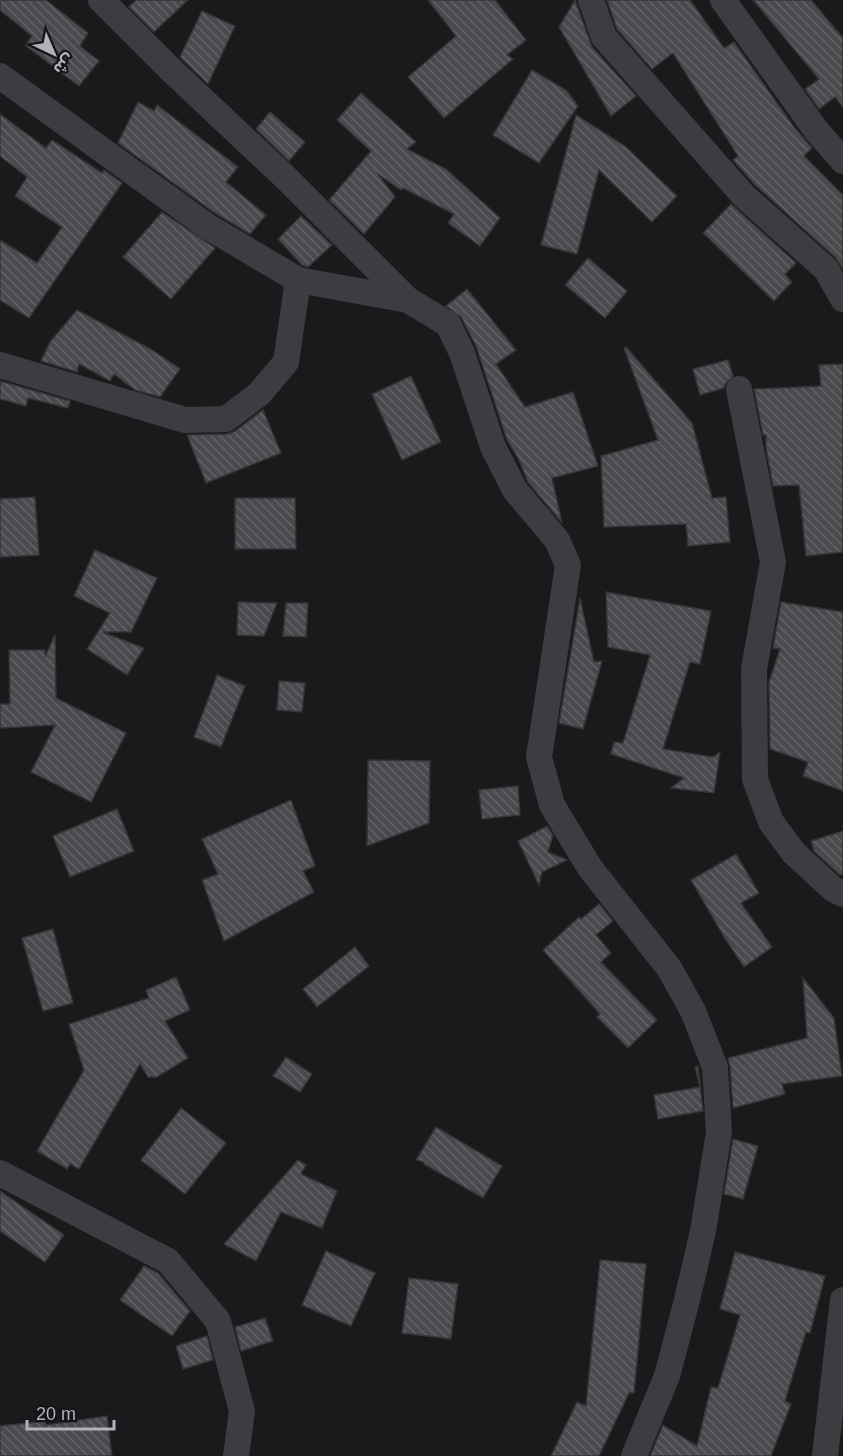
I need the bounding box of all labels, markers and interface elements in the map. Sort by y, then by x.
north arrow [24,24,84,84]
text: ش [50,50,78,78]
scale bar [27,1393,114,1431]
text: 20 m [36,1404,76,1424]

